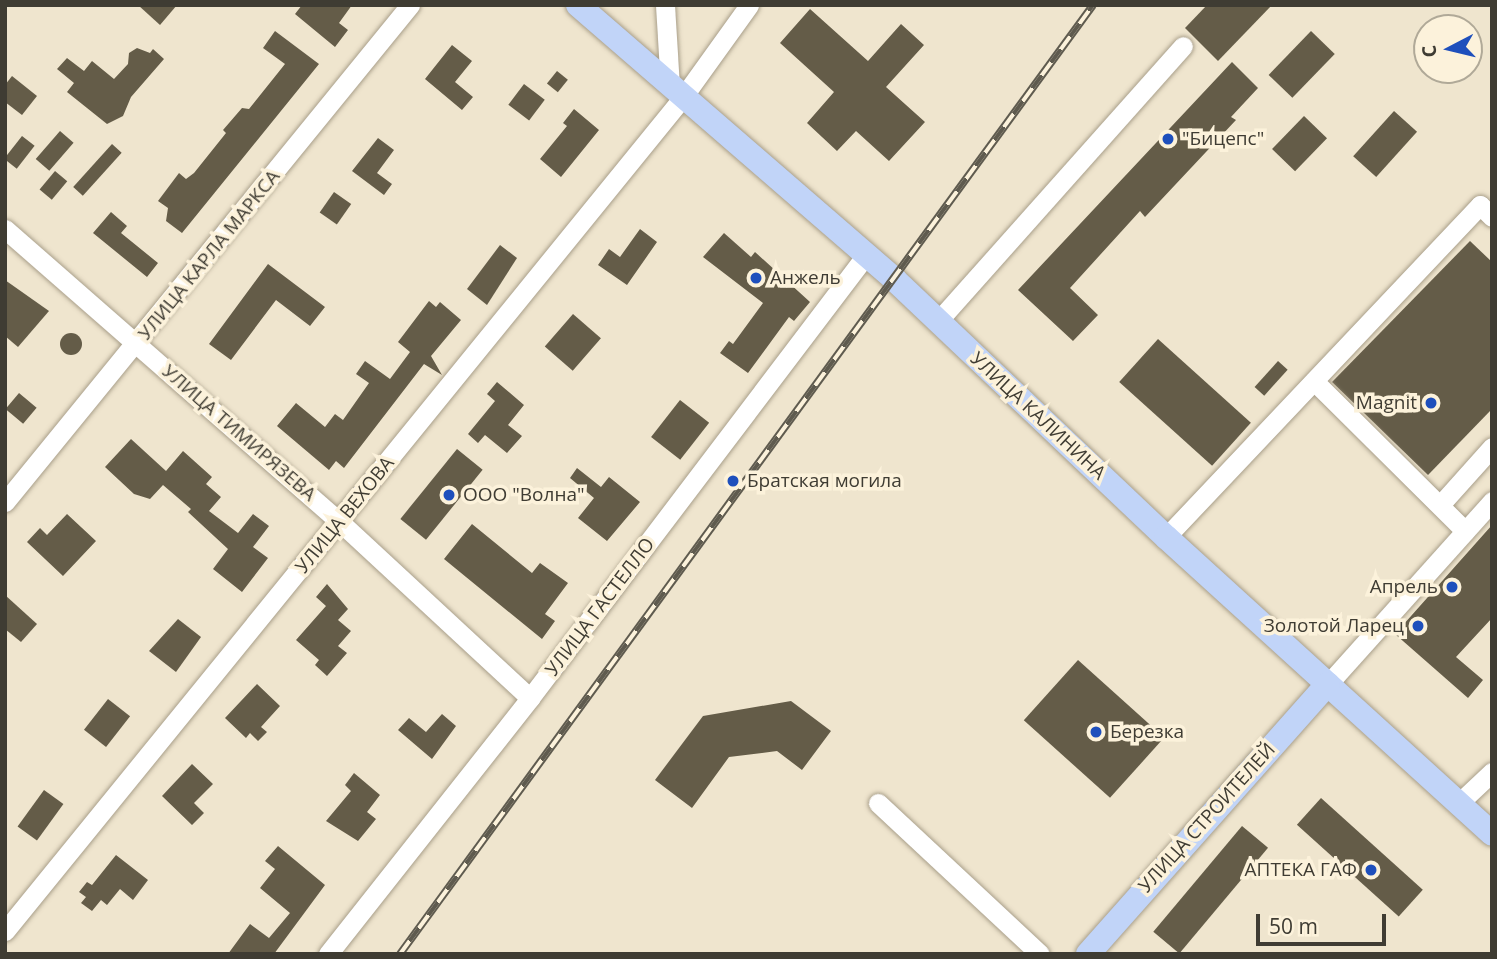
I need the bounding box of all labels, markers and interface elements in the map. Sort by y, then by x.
north arrow [1413,14,1483,84]
text: С [1416,44,1443,59]
place label: "Бицепс" [1182,128,1264,150]
marker: "Бицепс" [1160,131,1176,147]
street label: УЛИЦА КАРЛА МАРКСА [133,165,285,345]
place label: Анжель [770,267,841,289]
marker: Анжель [748,270,764,286]
street label: УЛИЦА КАЛИНИНА [966,348,1110,484]
street label: УЛИЦА ТИМИРЯЗЕВА [157,360,321,506]
place label: Magnit [1356,392,1417,414]
marker: Magnit [1423,395,1439,411]
street label: УЛИЦА ВЕХОВА [291,452,399,578]
place label: Братская могила [747,470,902,492]
marker: Братская могила [725,473,741,489]
place label: ООО "Волна" [463,484,585,506]
marker: ООО "Волна" [441,487,457,503]
street label: УЛИЦА ГАСТЕЛЛО [541,534,659,680]
place label: Апрель [1370,576,1438,598]
marker: Апрель [1444,579,1460,595]
place label: Золотой Ларец [1264,615,1404,637]
marker: Золотой Ларец [1410,618,1426,634]
place label: Березка [1110,721,1184,743]
marker: Березка [1088,724,1104,740]
street label: УЛИЦА СТРОИТЕЛЕЙ [1134,739,1280,897]
place label: АПТЕКА ГАФ [1245,859,1357,881]
marker: АПТЕКА ГАФ [1363,862,1379,878]
scale bar [1259,900,1388,944]
text: 50 m [1269,912,1318,940]

